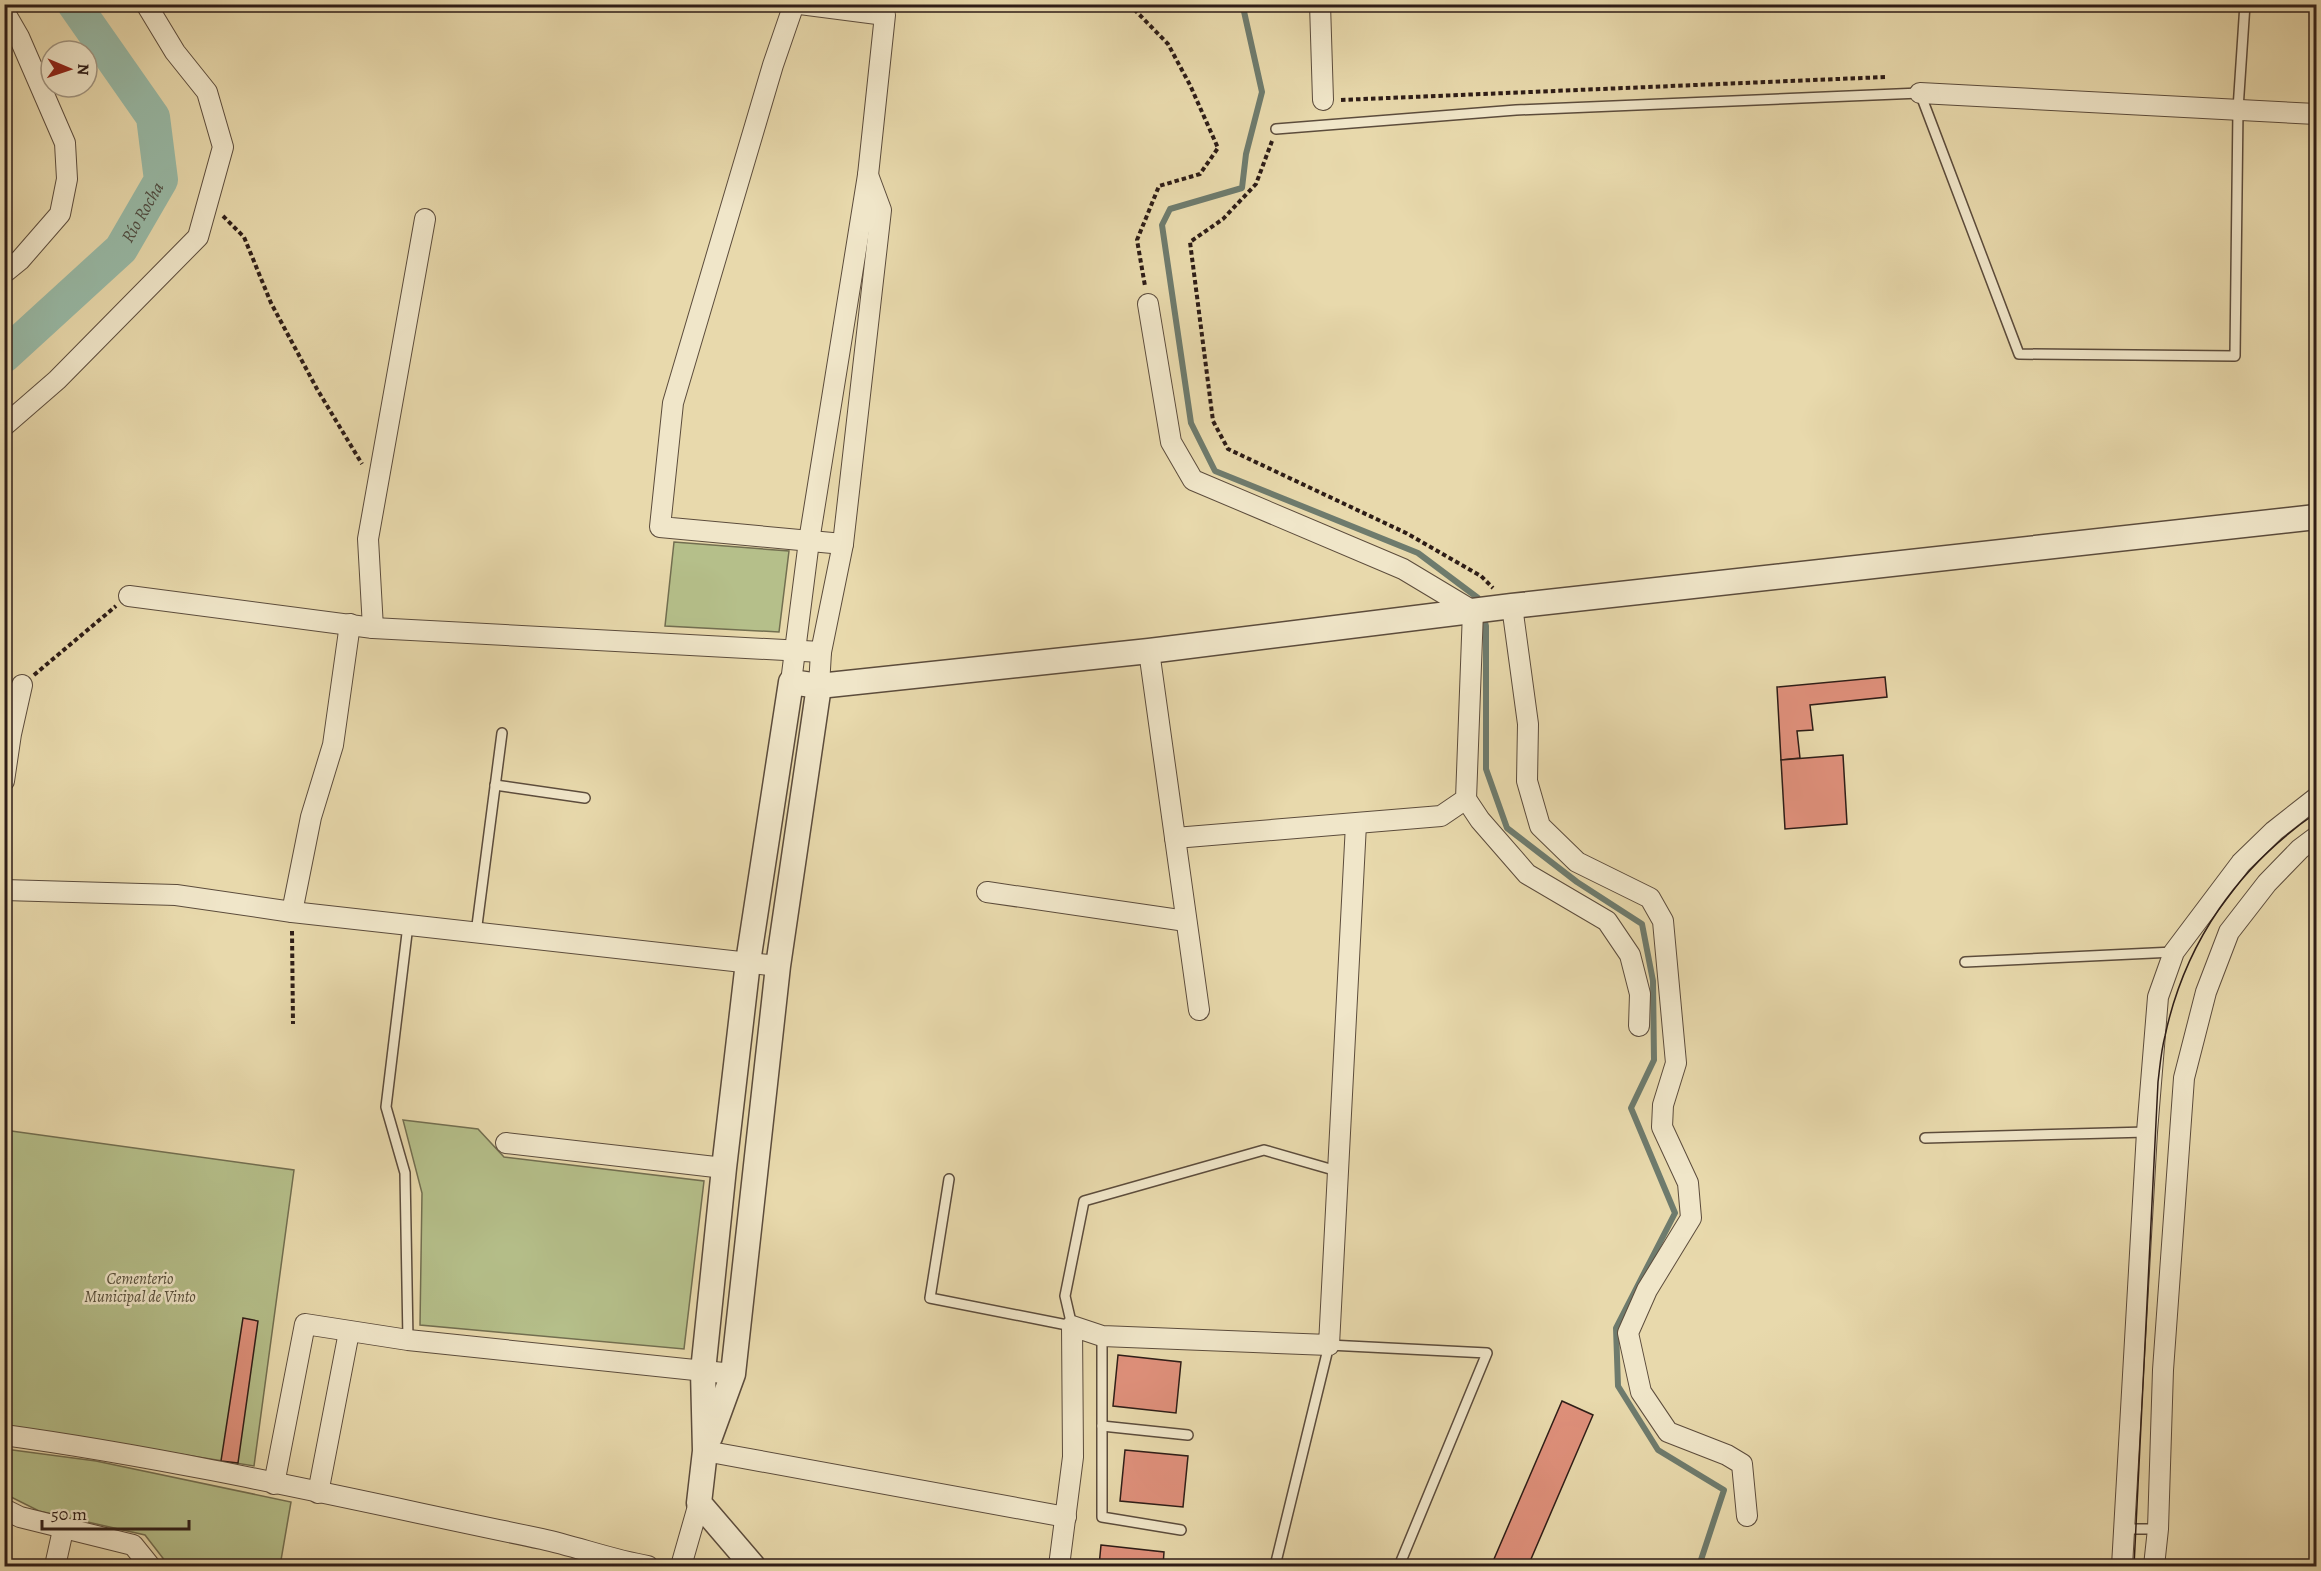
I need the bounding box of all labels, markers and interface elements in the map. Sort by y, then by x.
north arrow [39,39,99,99]
text: N [72,63,94,76]
water label: Río Rocha [115,178,169,247]
park label: Cementerio Municipal de Vinto [84,1268,196,1308]
scale bar [42,1493,189,1531]
text: 50 m [51,1502,87,1526]

